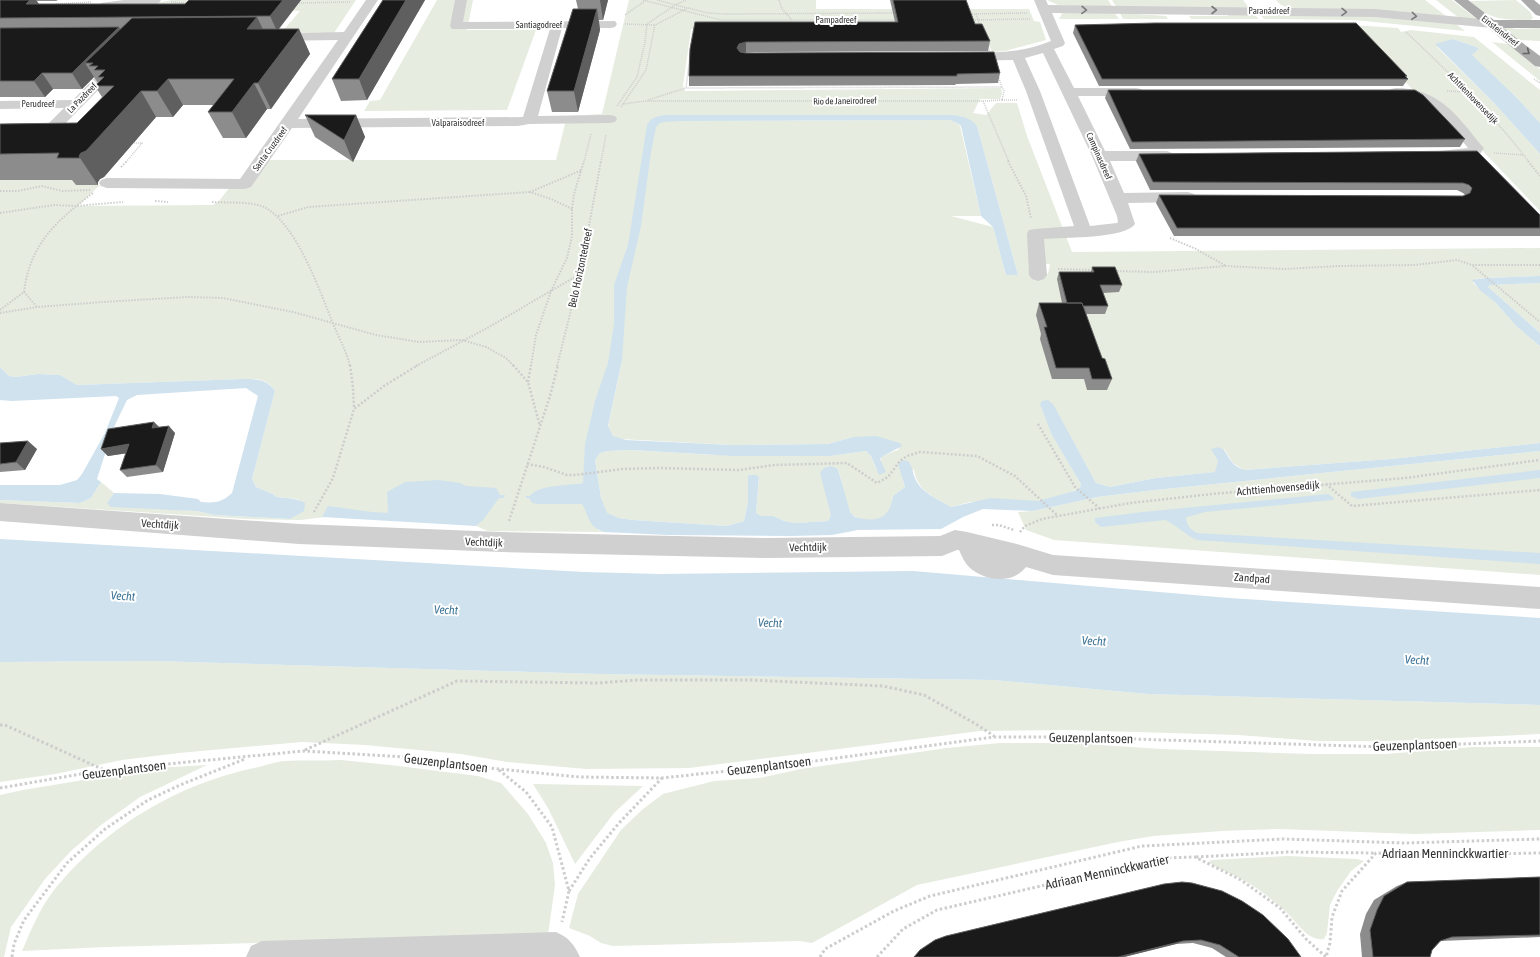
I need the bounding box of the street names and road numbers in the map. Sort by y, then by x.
street label: Paranádreef [1248,6,1290,16]
street label: Einsteindreef [1480,14,1521,49]
street label: Pampadreef [816,15,857,25]
street label: Santiagodreef [516,20,563,30]
street label: Achttienhovensedijk [1446,70,1500,126]
street label: La Pazdreef [65,80,99,115]
street label: Rio de Janeirodreef [813,95,877,107]
street label: Perudreef [22,99,55,109]
street label: Valparaisodreef [432,118,485,128]
street label: Santa Cruzdreef [251,125,290,173]
street label: Campinasdreef [1084,131,1114,181]
street label: Belo Horizontedreef [566,227,594,309]
street label: Achttienhovensedijk [1236,478,1320,498]
street label: Vechtdijk [141,517,179,531]
street label: Vechtdijk [465,535,503,549]
street label: Vechtdijk [789,541,827,553]
street label: Zandpad [1234,571,1270,585]
street label: Geuzenplantsoen [1049,730,1133,746]
street label: Geuzenplantsoen [1373,736,1457,754]
street label: Geuzenplantsoen [403,750,489,776]
street label: Geuzenplantsoen [726,753,812,779]
street label: Geuzenplantsoen [81,757,167,783]
street label: Adriaan Menninckkwartier [1382,846,1508,861]
street label: Adriaan Menninckkwartier [1044,852,1170,892]

